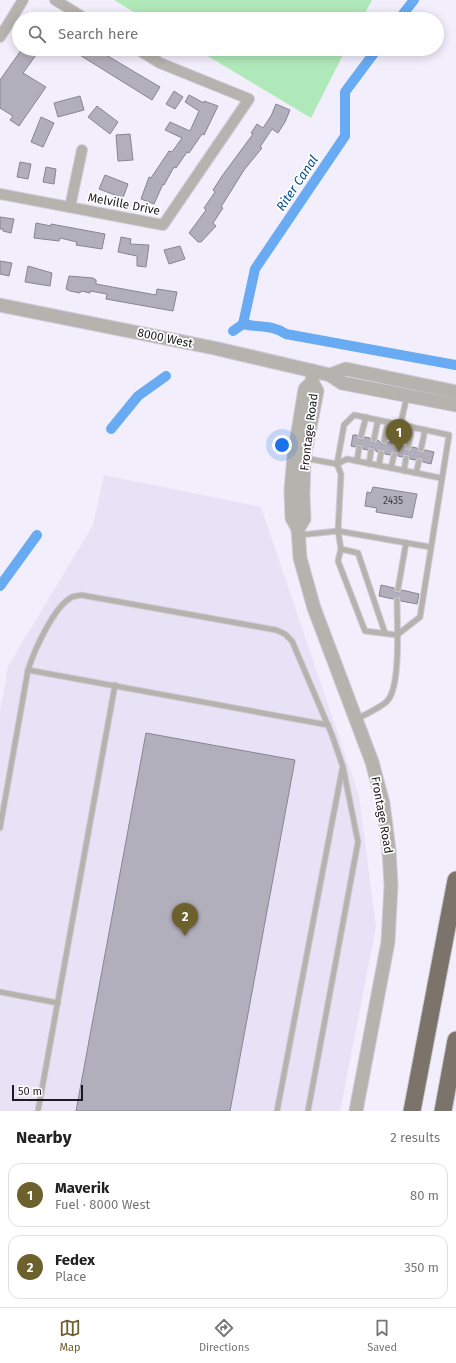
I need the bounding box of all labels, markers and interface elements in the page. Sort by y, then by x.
search box [12,12,444,56]
icon: search [26,23,48,45]
text: Search here [58,25,138,43]
water label: Riter Canal [273,152,321,214]
street label: Melville Drive [87,190,161,218]
street label: 8000 West [136,325,195,351]
street label: Frontage Road [297,392,321,472]
pin: 1 [386,419,412,452]
your location [272,435,292,455]
house number: 2435 [383,495,403,507]
street label: Frontage Road [368,775,396,855]
pin: 2 [172,903,198,936]
scale bar [12,1083,83,1102]
text: 50 m [18,1085,42,1098]
text: Nearby [16,1127,71,1148]
text: 2 results [390,1130,440,1145]
text: Maverik [55,1179,109,1197]
text: 1 [27,1188,33,1203]
text: 80 m [410,1188,439,1203]
text: Fuel · 8000 West [55,1197,150,1212]
text: Fedex [55,1251,95,1269]
text: 2 [27,1260,33,1275]
text: 350 m [404,1260,439,1275]
text: Place [55,1269,86,1284]
tab: Map [59,1317,81,1354]
tab: Directions [199,1317,249,1354]
tab: Saved [367,1317,397,1354]

